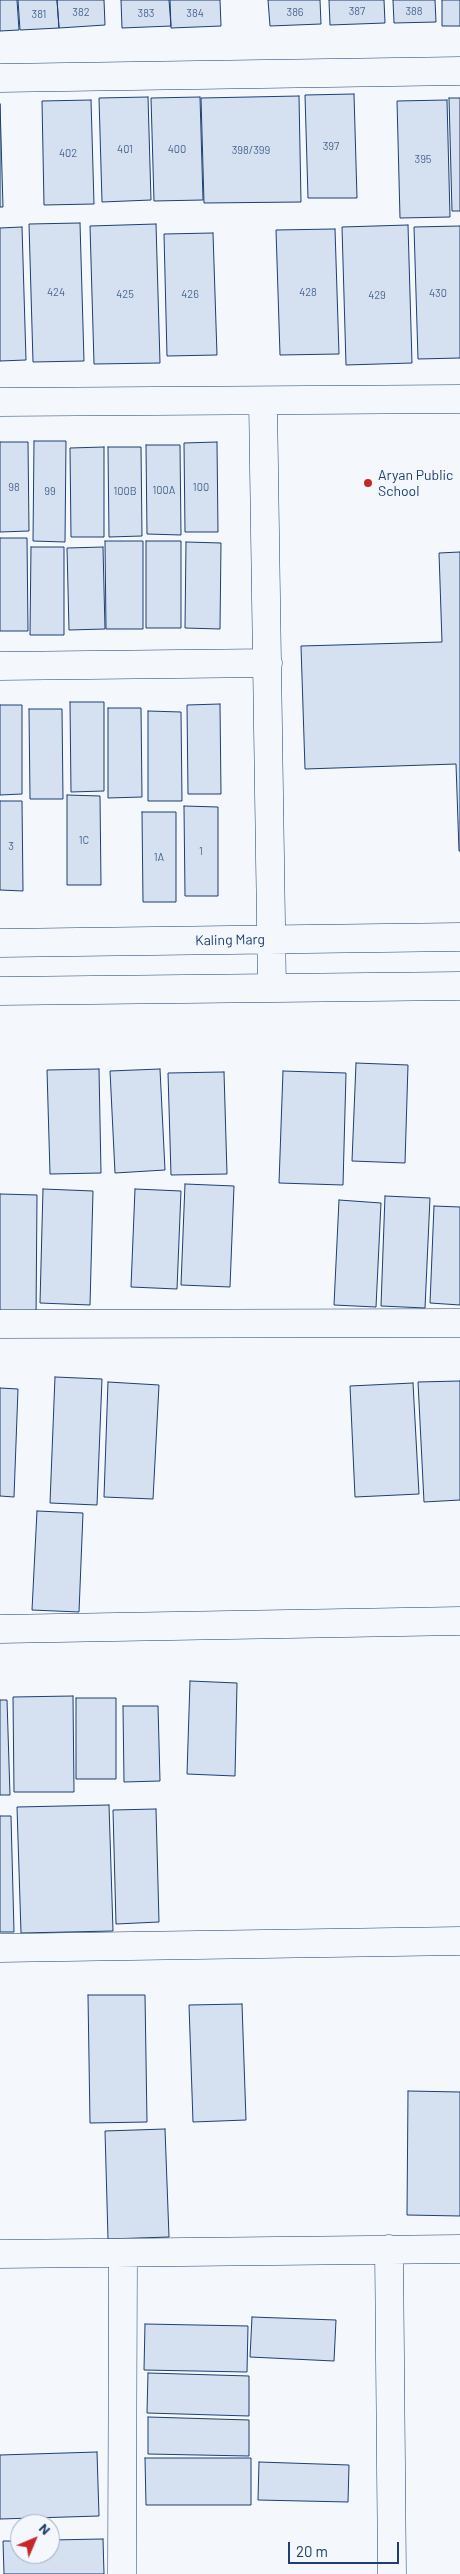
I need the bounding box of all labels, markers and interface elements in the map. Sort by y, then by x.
house number: 387 [349,4,365,18]
house number: 388 [405,4,423,18]
house number: 382 [72,5,90,19]
house number: 386 [286,5,304,19]
house number: 383 [137,6,155,20]
house number: 384 [186,6,204,20]
house number: 381 [32,7,46,21]
house number: 397 [323,139,339,153]
house number: 401 [117,142,133,156]
house number: 400 [168,142,186,156]
house number: 398/399 [232,143,270,157]
house number: 402 [59,146,77,160]
house number: 395 [414,152,432,166]
house number: 424 [47,285,65,299]
house number: 428 [299,285,317,299]
house number: 430 [429,286,447,300]
house number: 425 [116,287,134,301]
house number: 426 [181,287,199,301]
house number: 429 [368,288,386,302]
place label: Aryan Public School [378,467,453,500]
marker: Aryan Public School [362,477,374,489]
house number: 98 [8,480,20,494]
house number: 100 [193,480,209,494]
house number: 100A [153,483,175,497]
house number: 99 [44,484,56,498]
house number: 100B [113,484,137,498]
house number: 1C [79,833,89,847]
house number: 3 [8,839,14,853]
house number: 1 [199,844,203,858]
house number: 1A [154,850,164,864]
street label: Kaling Marg [195,931,265,949]
north arrow [10,2514,60,2564]
text: N [36,2519,55,2538]
scale bar [290,2532,401,2564]
text: 20 m [296,2542,328,2560]

